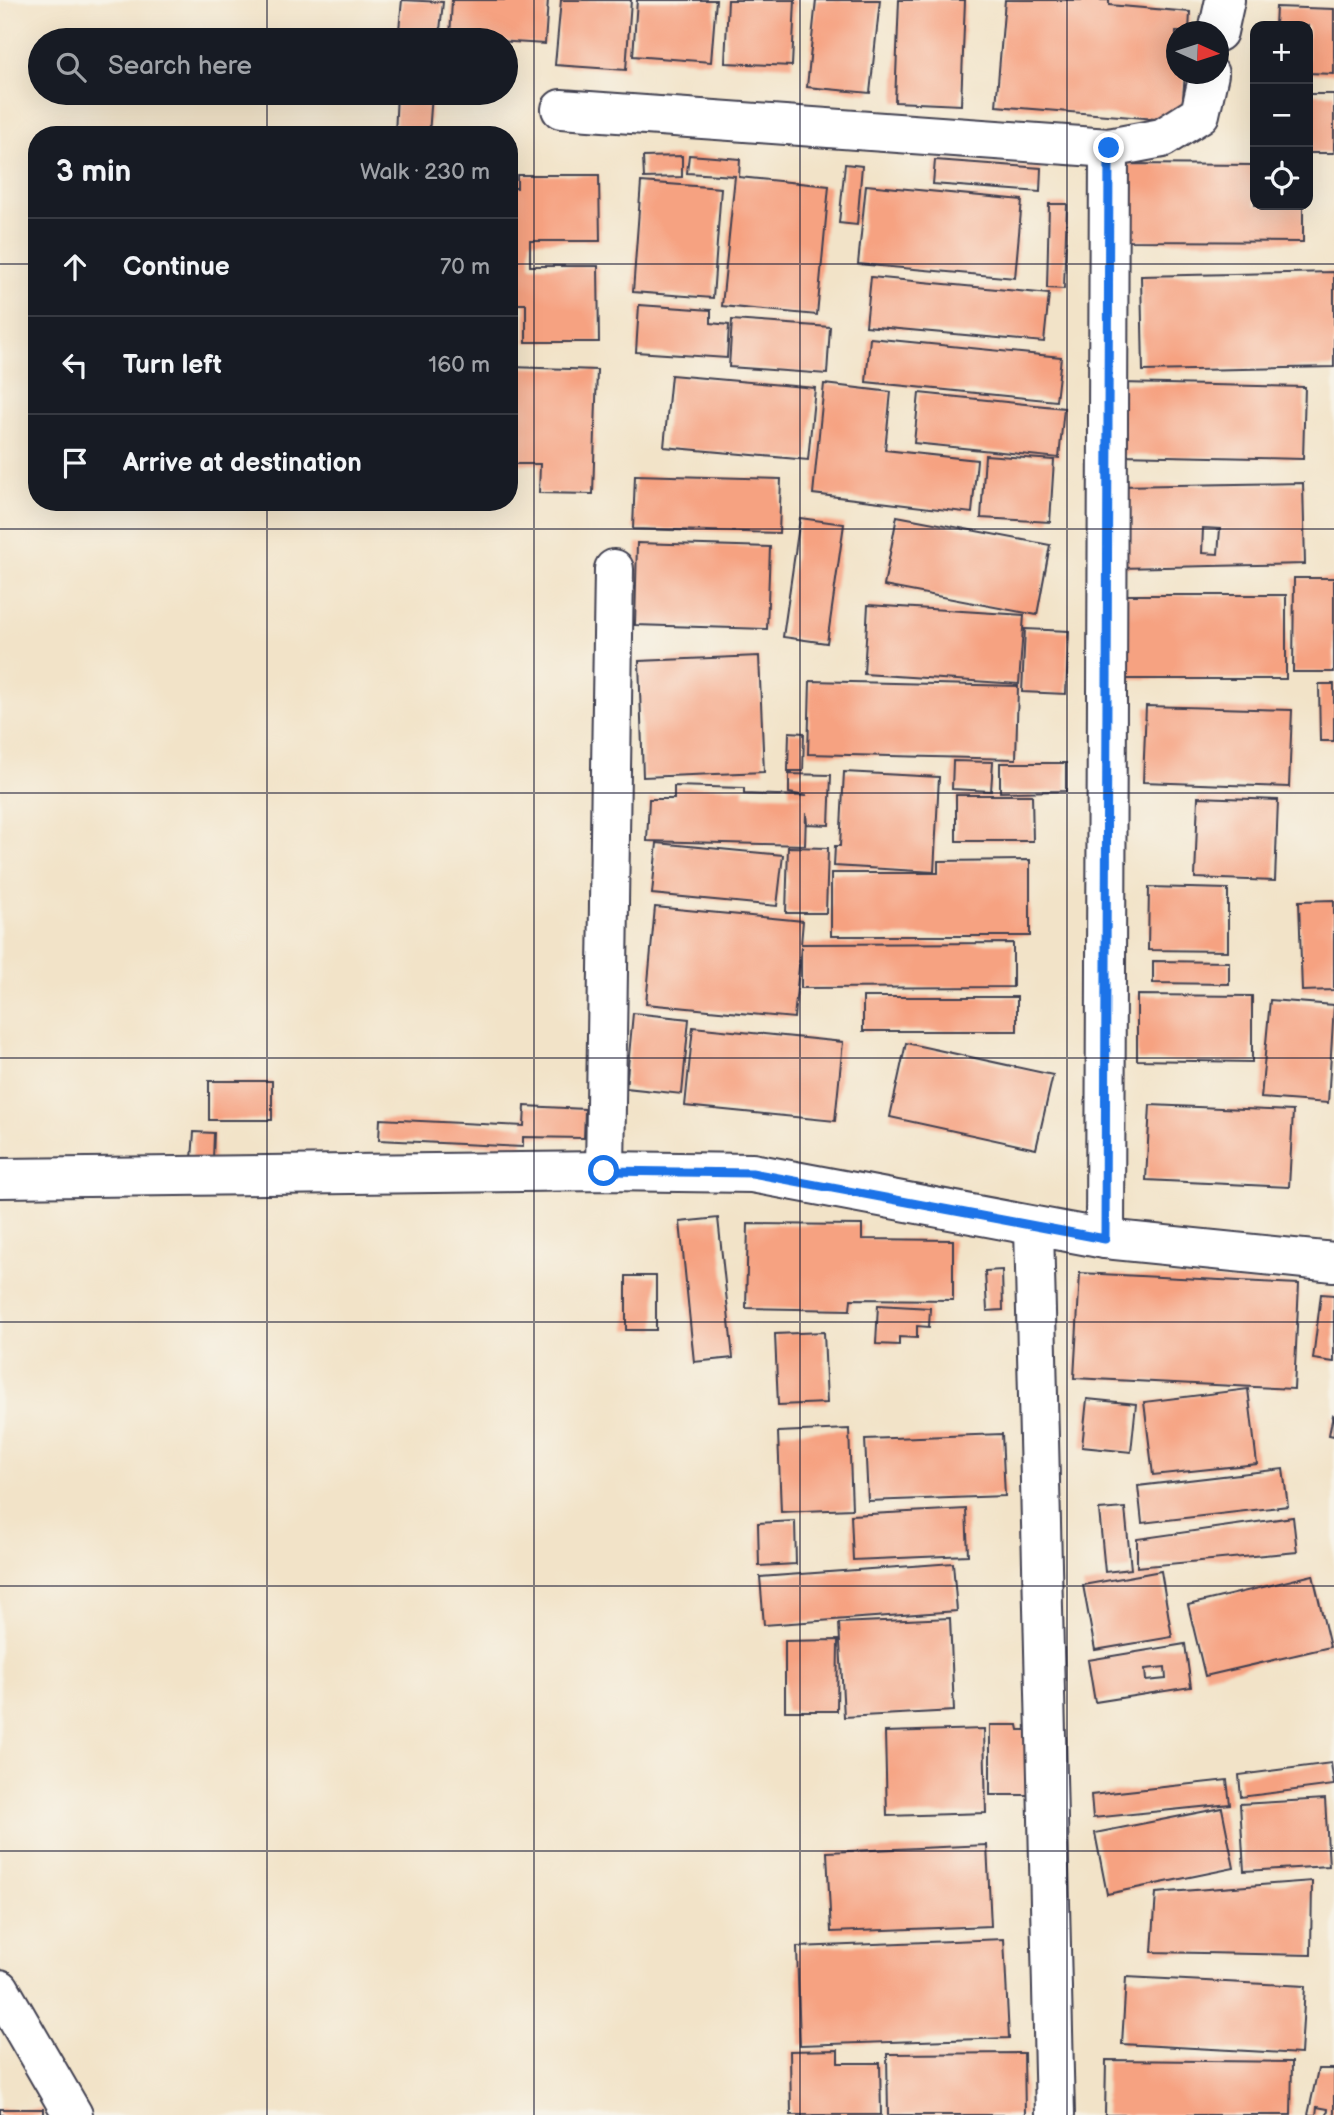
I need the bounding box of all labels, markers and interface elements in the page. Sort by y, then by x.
north arrow [1166,21,1229,84]
map controls [1250,21,1313,210]
button: + [1250,21,1313,84]
search box [28,28,518,105]
icon: search [52,48,90,86]
text: Search here [108,51,252,82]
button: − [1250,84,1313,147]
route end [1093,132,1124,163]
button: locate [1250,147,1313,210]
text: 3 min [56,154,131,190]
text: Walk · 230 m [360,158,490,186]
icon: ahead [56,248,94,286]
text: Continue [123,252,230,283]
text: 70 m [440,253,490,281]
icon: left [56,346,94,384]
text: Turn left [123,350,222,381]
text: 160 m [428,351,490,379]
icon: arrive [56,444,94,482]
text: Arrive at destination [123,448,362,479]
route start [588,1155,619,1186]

